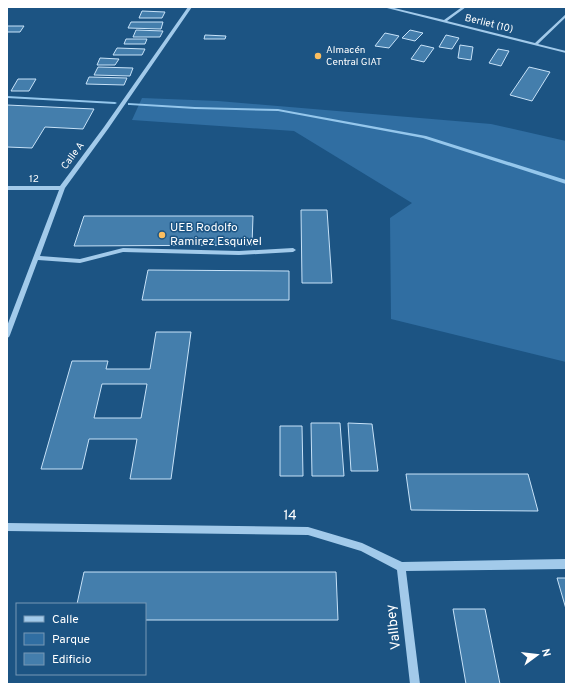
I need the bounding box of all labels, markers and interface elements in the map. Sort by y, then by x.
street label: Berliet (10) [463,12,515,36]
place label: Almacén Central GIAT [326,44,382,69]
marker: Almacén Central GIAT [313,51,323,61]
street label: Calle A [58,140,88,172]
street label: 12 [29,173,39,186]
place label: UEB Rodolfo Ramirez Esquivel [170,220,262,250]
marker: UEB Rodolfo Ramirez Esquivel [157,230,167,240]
street label: 14 [283,507,297,525]
legend [16,603,146,675]
street label: Vallbey [383,603,405,651]
text: Calle [52,612,79,628]
text: Parque [52,632,90,648]
north arrow [517,635,557,675]
text: N [538,647,553,658]
text: Edificio [52,652,92,668]

